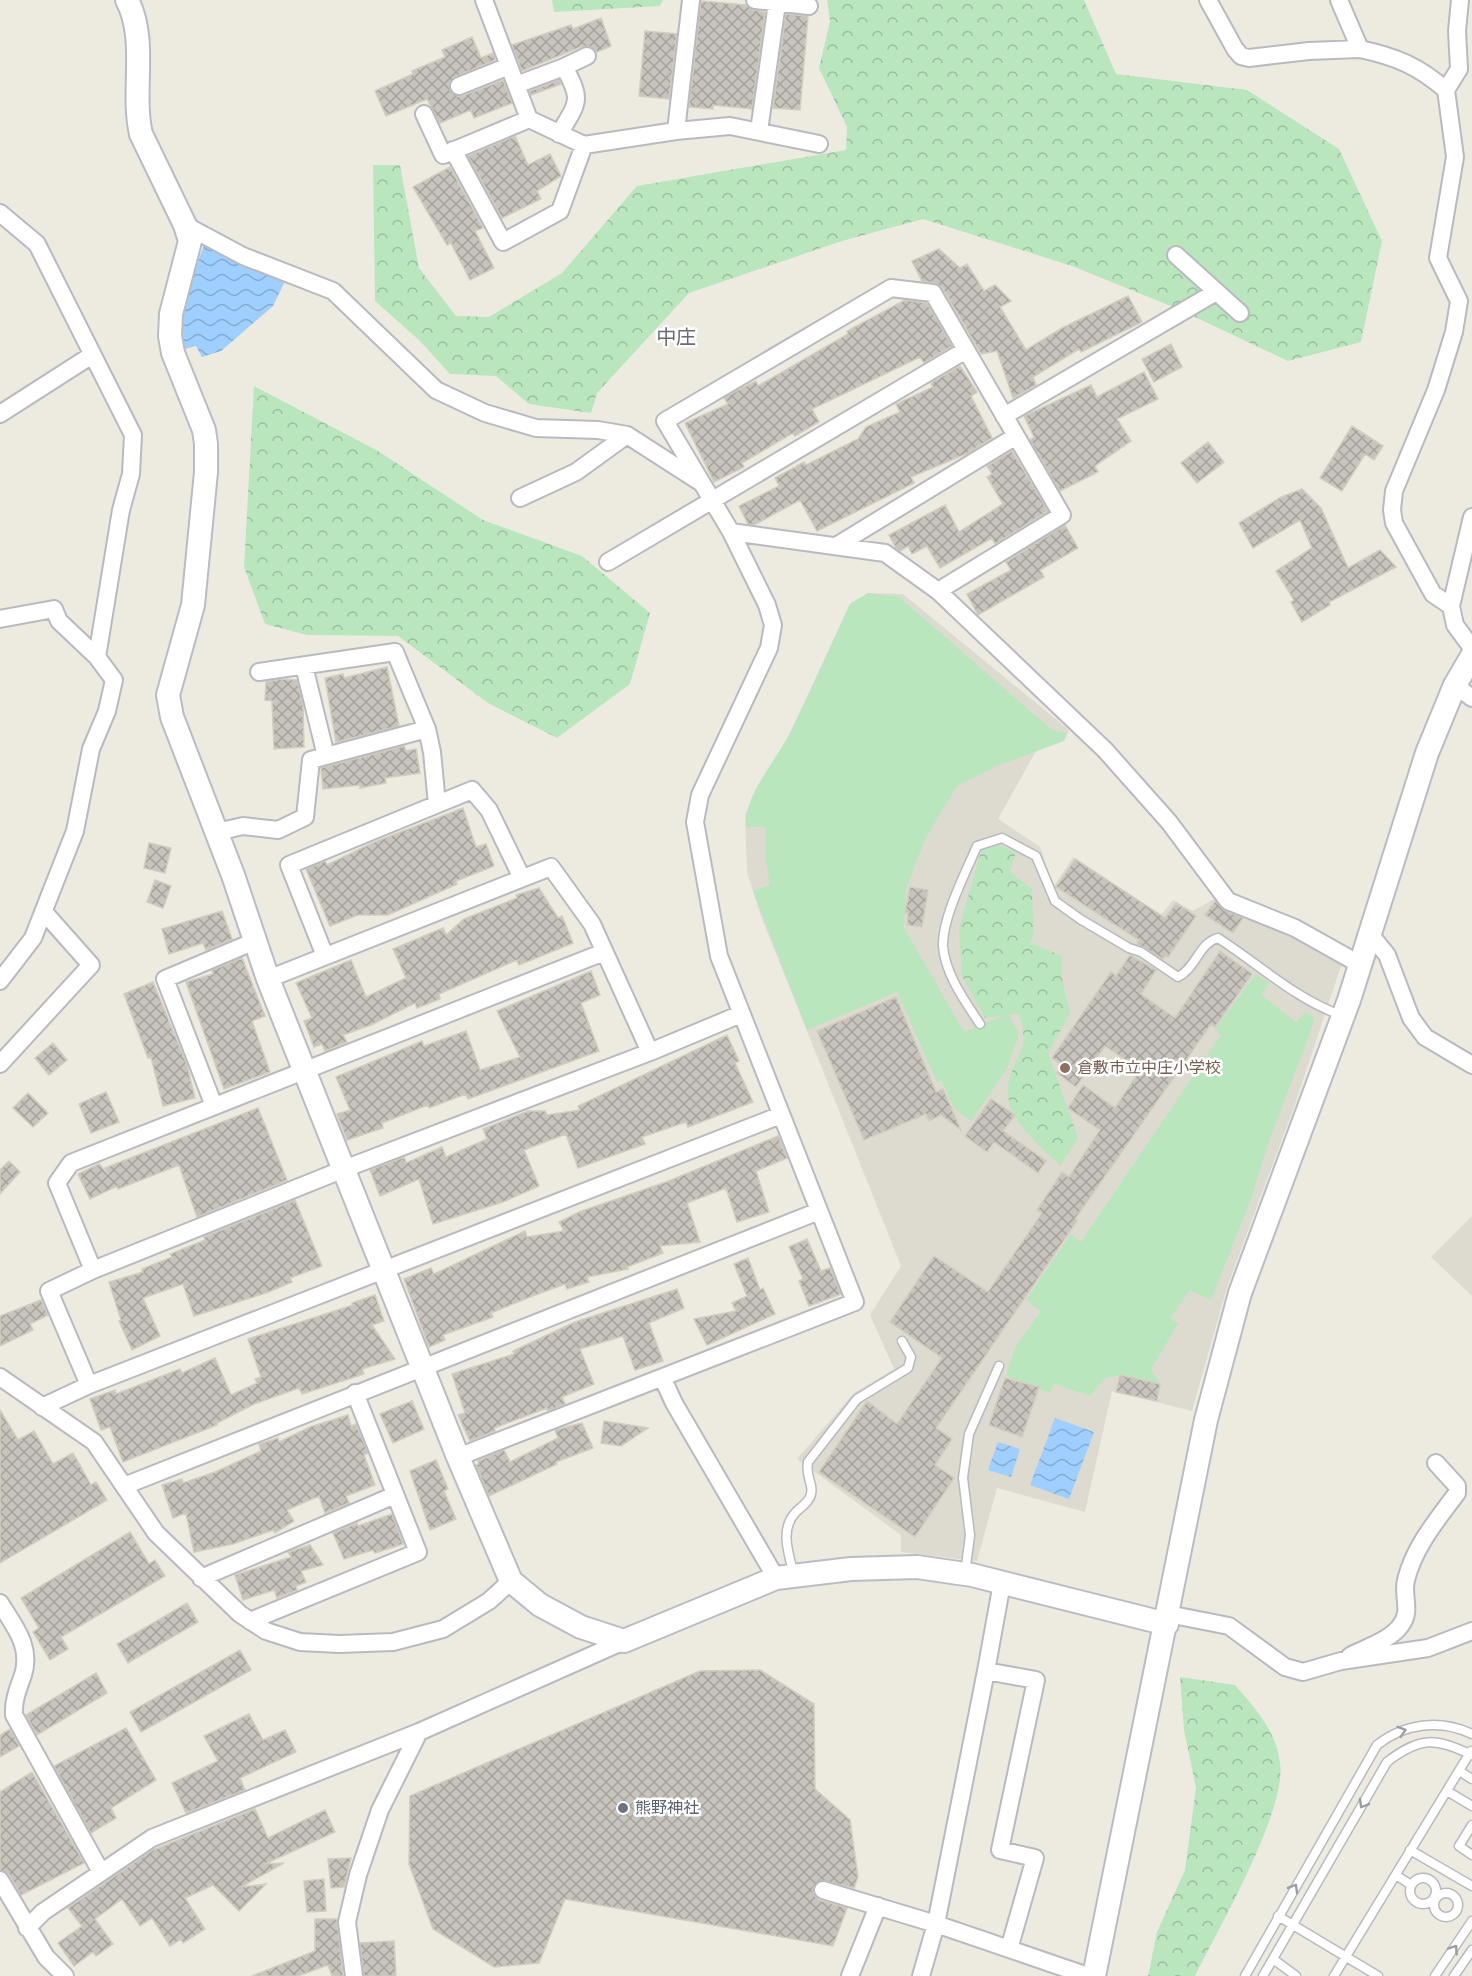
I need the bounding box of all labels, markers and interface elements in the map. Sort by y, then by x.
district label: 中庄 [656,325,696,350]
place label: 倉敷市立中庄小学校 [1077,1058,1221,1078]
marker: 倉敷市立中庄小学校 [1058,1061,1072,1075]
one-way arrow [1396,1726,1407,1738]
place label: 熊野神社 [635,1798,699,1818]
one-way arrow [1358,1798,1370,1809]
marker: 熊野神社 [616,1801,630,1815]
one-way arrow [1287,1884,1298,1895]
one-way arrow [1446,1944,1457,1955]

